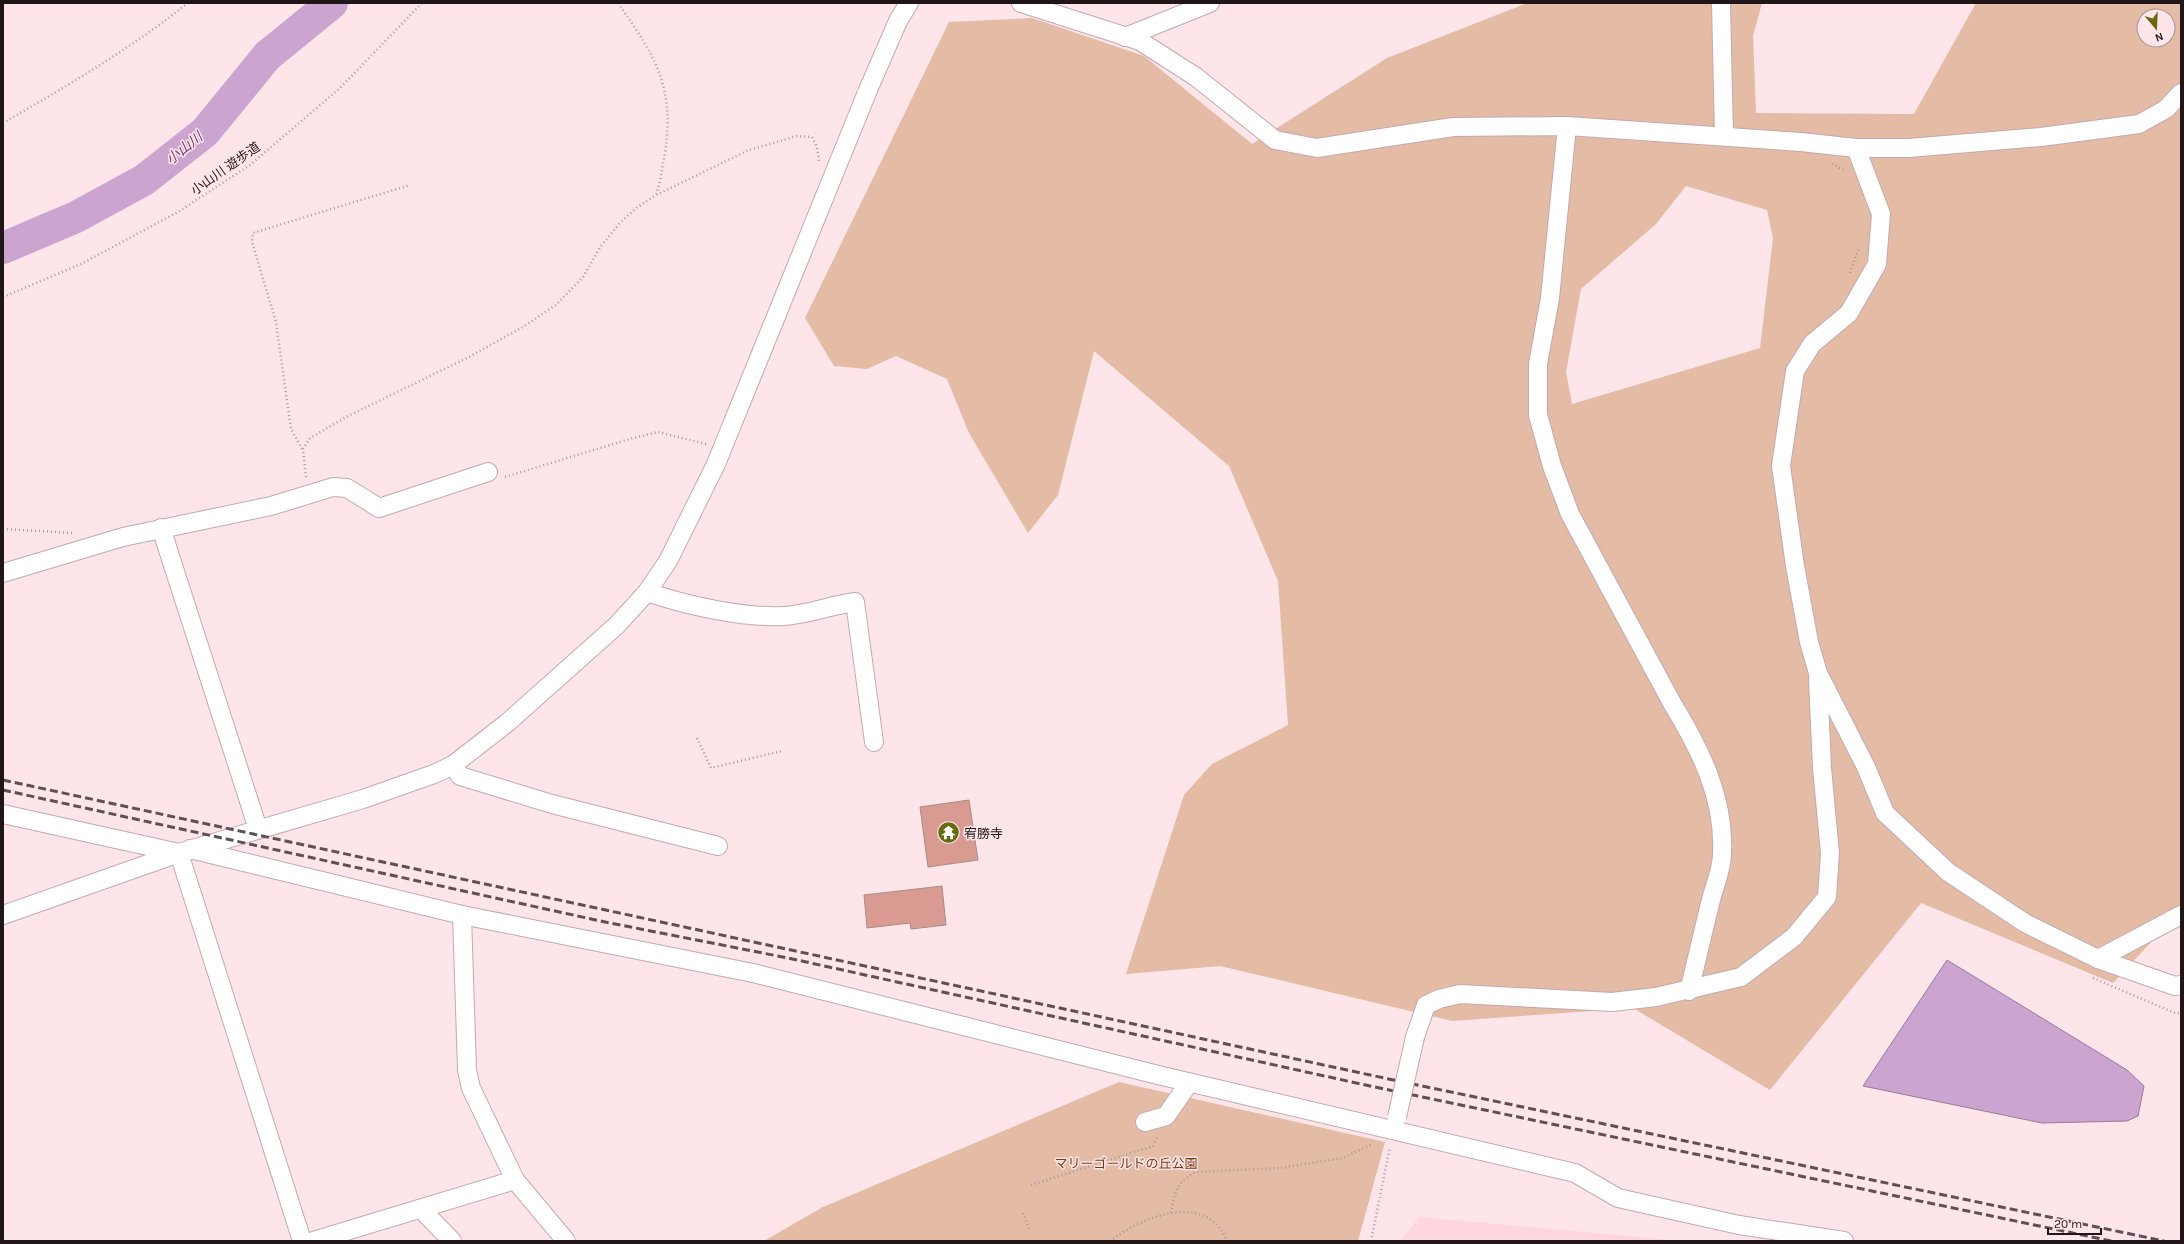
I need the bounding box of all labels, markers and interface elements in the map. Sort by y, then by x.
north arrow [2136,8,2176,48]
text: N [2153,30,2165,44]
water label: 小山川 [163,127,208,168]
street label: 小山川 遊歩道 [188,139,263,198]
temple icon: 宥勝寺 [936,820,962,846]
place label: 宥勝寺 [964,826,1003,841]
park label: マリーゴールドの丘公園 [1054,1156,1198,1171]
scale bar [2048,1210,2101,1236]
text: 20 m [2054,1217,2082,1231]

